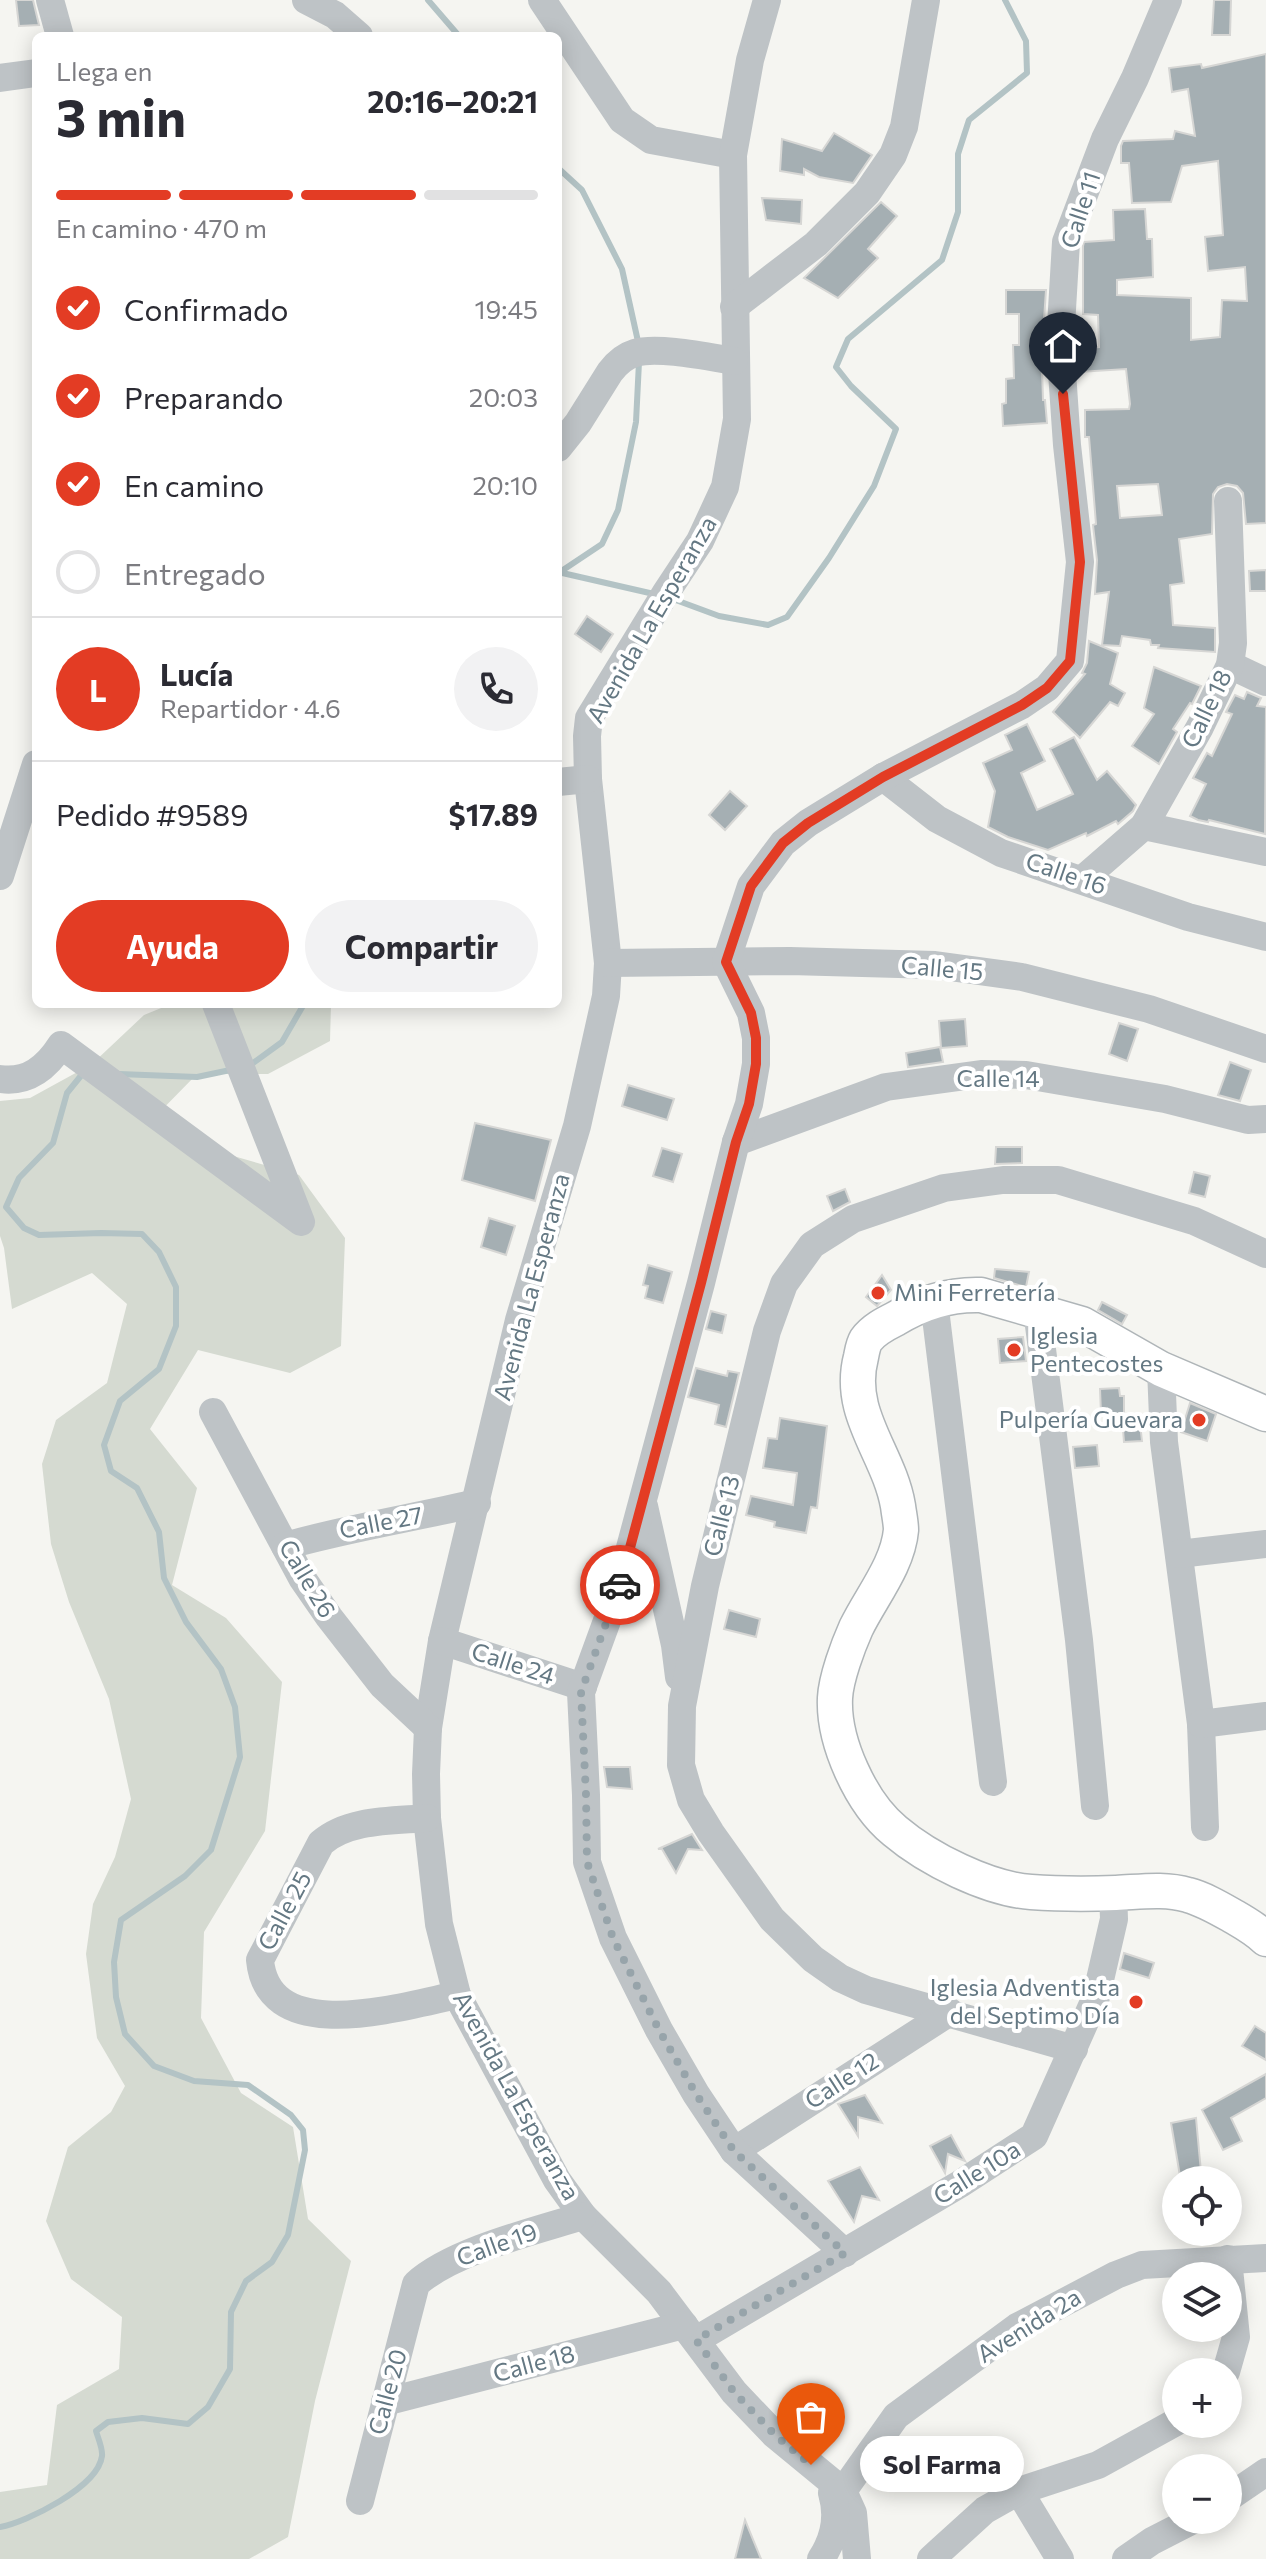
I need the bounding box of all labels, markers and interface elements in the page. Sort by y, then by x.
text: Llega en [56,55,152,86]
text: 20:16–20:21 [367,82,538,119]
text: 3 min [56,84,186,148]
street label: Calle 11 [1054,168,1106,252]
text: En camino · 470 m [56,212,267,243]
icon: check [56,286,100,330]
text: Confirmado [124,290,288,327]
text: 19:45 [474,293,538,324]
pin [1029,312,1097,394]
icon: home [1041,324,1085,368]
icon: check [56,374,100,418]
text: Preparando [124,378,283,415]
text: 20:03 [469,381,538,412]
icon: check [56,462,100,506]
text: En camino [124,466,264,503]
text: 20:10 [472,469,538,500]
street label: Avenida La Esperanza [580,511,722,728]
text: Entregado [124,554,266,591]
button: phone [454,647,538,731]
text: Lucía [160,655,233,692]
street label: Calle 18 [1174,665,1237,752]
text: L [89,671,107,708]
text: Repartidor · 4.6 [160,692,341,723]
text: Pedido #9589 [56,795,249,832]
text: $17.89 [448,795,538,832]
street label: Calle 16 [1022,845,1111,900]
button: Ayuda [56,900,289,992]
button: Compartir [305,900,538,992]
street label: Calle 15 [900,949,984,986]
street label: Calle 14 [956,1063,1040,1092]
street label: Avenida La Esperanza [486,1170,575,1403]
place label: Mini Ferretería [894,1277,1055,1306]
marker: Mini Ferretería [869,1284,887,1302]
place label: Iglesia Pentecostes [1030,1320,1163,1377]
marker: Iglesia Pentecostes [1005,1341,1023,1359]
place label: Pulpería Guevara [999,1404,1183,1433]
marker: Pulpería Guevara [1190,1411,1208,1429]
street label: Calle 13 [697,1472,745,1559]
street label: Calle 27 [337,1499,425,1544]
street label: Calle 26 [274,1534,343,1623]
courier [580,1545,660,1625]
icon: car [598,1563,642,1607]
street label: Calle 24 [468,1636,559,1690]
street label: Calle 25 [251,1866,317,1955]
place label: Iglesia Adventista del Septimo Día [930,1972,1120,2029]
street label: Avenida La Esperanza [448,1986,587,2205]
marker: Iglesia Adventista del Septimo Día [1127,1993,1145,2011]
street label: Calle 12 [799,2045,883,2114]
street label: Calle 10a [927,2134,1025,2210]
map controls [1162,2166,1242,2534]
button: locate [1162,2166,1242,2246]
street label: Calle 19 [452,2216,541,2271]
button: layers [1162,2262,1242,2342]
street label: Avenida 2a [971,2281,1085,2368]
street label: Calle 18 [490,2338,578,2387]
street label: Calle 20 [361,2346,412,2438]
button: + [1162,2358,1242,2438]
pin [777,2383,845,2465]
icon: bag [789,2395,833,2439]
callout: Sol Farma [859,2437,1023,2493]
text: Sol Farma [883,2448,1001,2479]
button: − [1162,2454,1242,2534]

